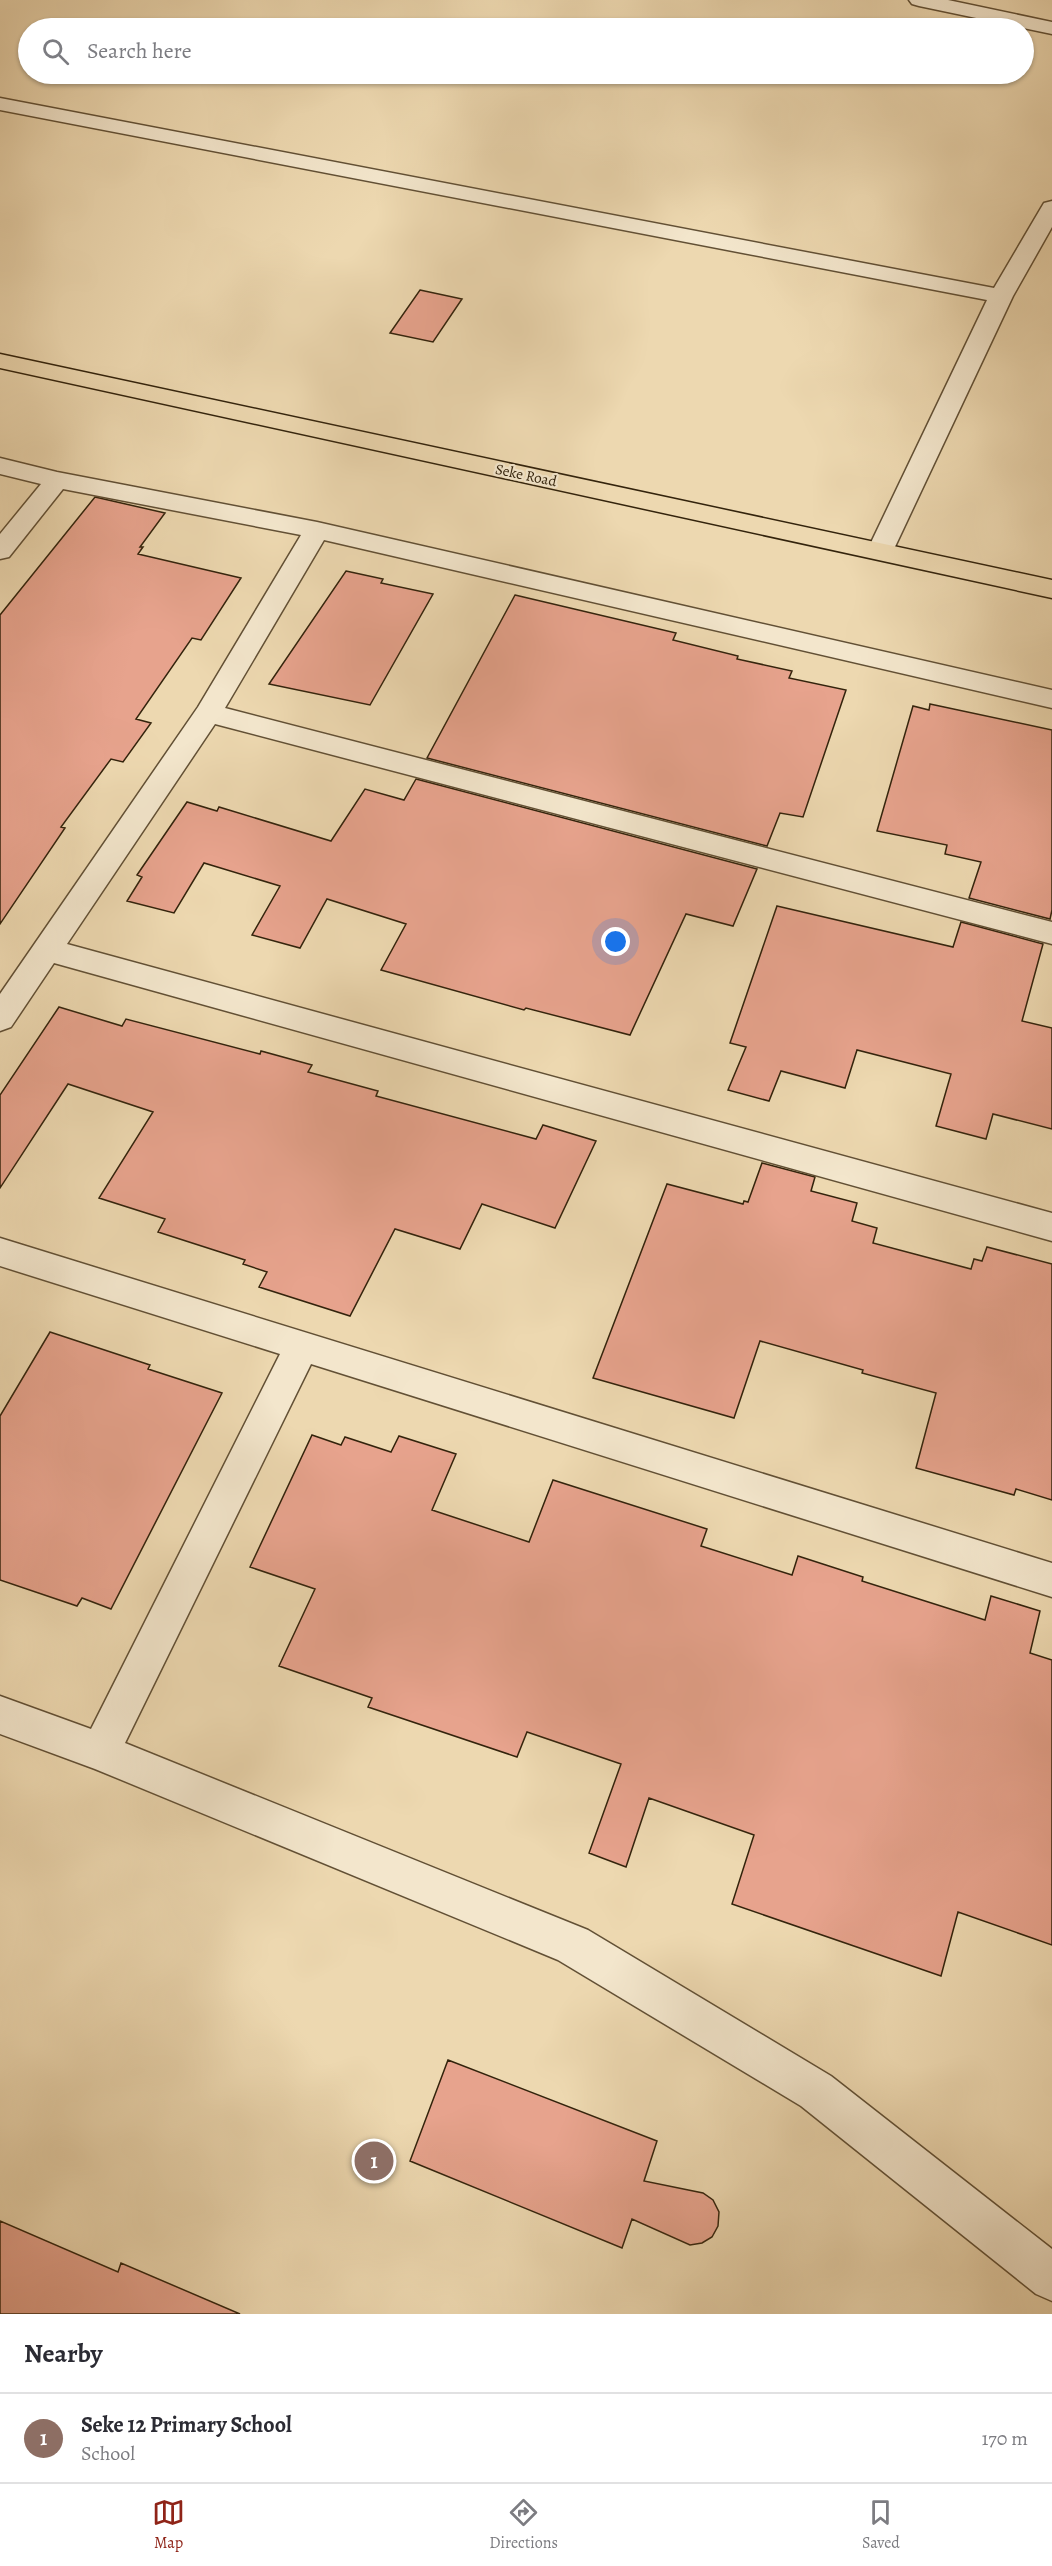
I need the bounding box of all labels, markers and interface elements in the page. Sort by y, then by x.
search box [18,18,1034,84]
icon: search [39,35,72,68]
text: Search here [87,36,192,66]
street label: Seke Road [493,459,560,491]
your location [601,927,630,956]
pin: 1 [354,2138,394,2184]
text: Nearby [24,2336,103,2371]
text: Seke 12 Primary School [81,2410,292,2440]
text: 1 [40,2425,47,2452]
text: 170 m [982,2425,1028,2452]
text: School [81,2440,135,2467]
tab: Map [152,2496,185,2554]
tab: Directions [489,2496,558,2554]
tab: Saved [862,2496,900,2554]

